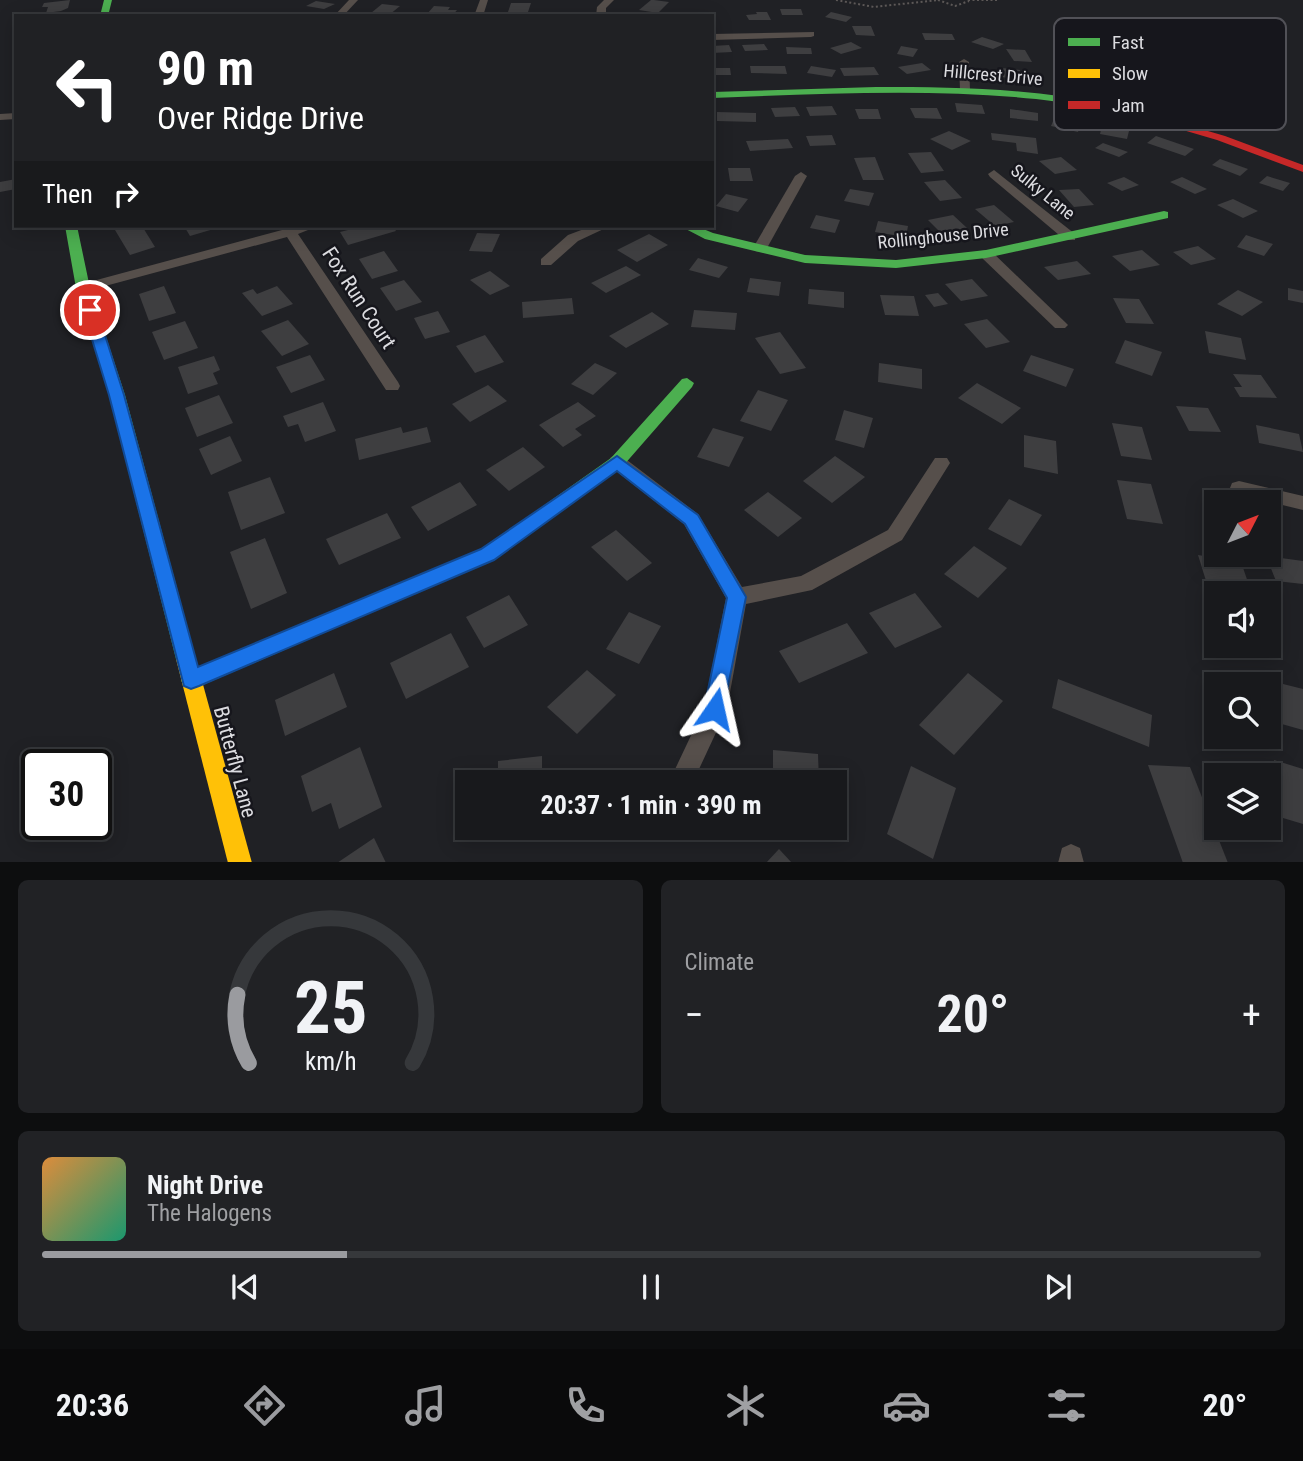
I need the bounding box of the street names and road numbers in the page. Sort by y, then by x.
street label: Hillcrest Drive [943,60,1043,89]
street label: Sulky Lane [1007,159,1080,224]
street label: Rollinghouse Drive [876,218,1010,253]
street label: Fox Run Court [317,243,401,353]
street label: Butterfly Lane [209,704,261,821]

